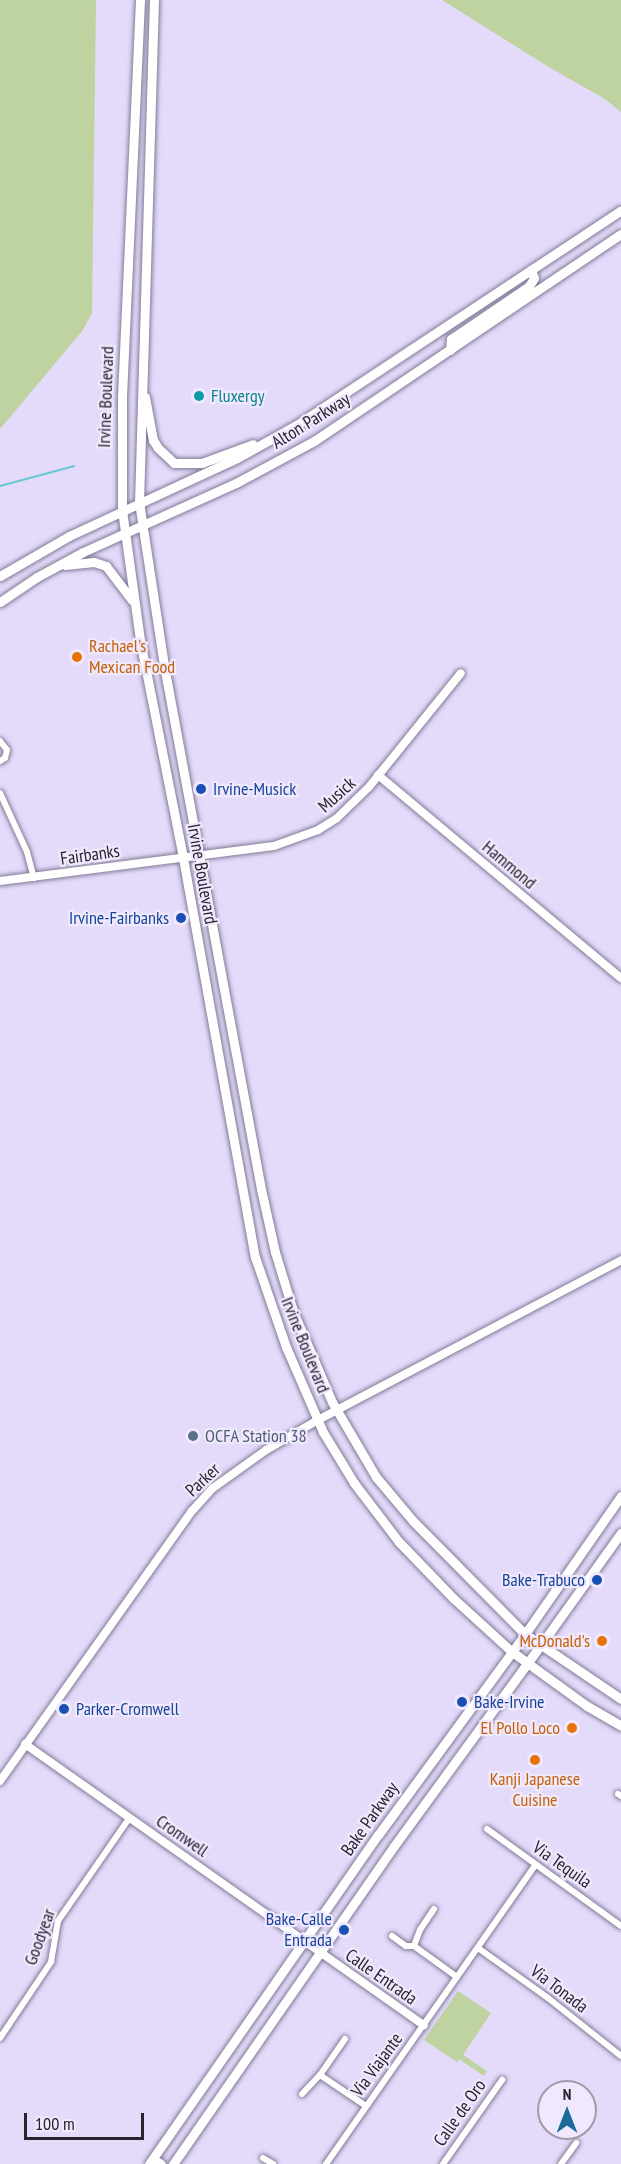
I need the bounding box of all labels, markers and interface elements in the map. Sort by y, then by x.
street label: Irvine Boulevard [93,346,119,448]
place label: Fluxergy [211,385,264,407]
street label: Alton Parkway [268,388,354,454]
marker: Fluxergy [192,389,206,403]
place label: Rachael's Mexican Food [89,636,175,678]
marker: Rachael's Mexican Food [70,650,84,664]
street label: Musick [314,773,360,817]
place label: Irvine-Musick [213,778,296,800]
marker: Irvine-Musick [194,782,208,796]
street label: Irvine Boulevard [183,822,221,926]
street label: Hammond [478,836,540,894]
street label: Fairbanks [59,840,121,870]
place label: Irvine-Fairbanks [69,907,169,929]
marker: Irvine-Fairbanks [174,911,188,925]
street label: Irvine Boulevard [276,1294,334,1396]
place label: OCFA Station 38 [205,1425,307,1447]
marker: OCFA Station 38 [186,1429,200,1443]
street label: Parker [181,1459,225,1501]
place label: Bake-Trabuco [502,1569,585,1591]
marker: Bake-Trabuco [590,1573,604,1587]
place label: McDonald's [519,1630,590,1652]
marker: McDonald's [595,1634,609,1648]
place label: Bake-Irvine [474,1691,545,1713]
marker: Bake-Irvine [455,1695,469,1709]
place label: Parker-Cromwell [76,1698,179,1720]
marker: Parker-Cromwell [57,1702,71,1716]
place label: El Pollo Loco [481,1717,560,1739]
marker: El Pollo Loco [565,1721,579,1735]
marker: Kanji Japanese Cuisine [528,1753,542,1767]
place label: Kanji Japanese Cuisine [490,1769,580,1812]
street label: Bake Parkway [337,1778,403,1860]
street label: Cromwell [152,1810,212,1862]
street label: Via Tequila [528,1837,596,1893]
street label: Goodyear [20,1906,60,1968]
place label: Bake-Calle Entrada [266,1909,332,1952]
marker: Bake-Calle Entrada [337,1923,351,1937]
street label: Calle Entrada [341,1944,421,2010]
street label: Via Tonada [526,1960,592,2018]
street label: Via Viajante [347,2029,407,2101]
street label: Calle de Oro [429,2075,491,2151]
north arrow [537,2080,597,2140]
text: N [563,2084,571,2104]
scale bar [27,2101,147,2139]
text: 100 m [35,2112,75,2135]

